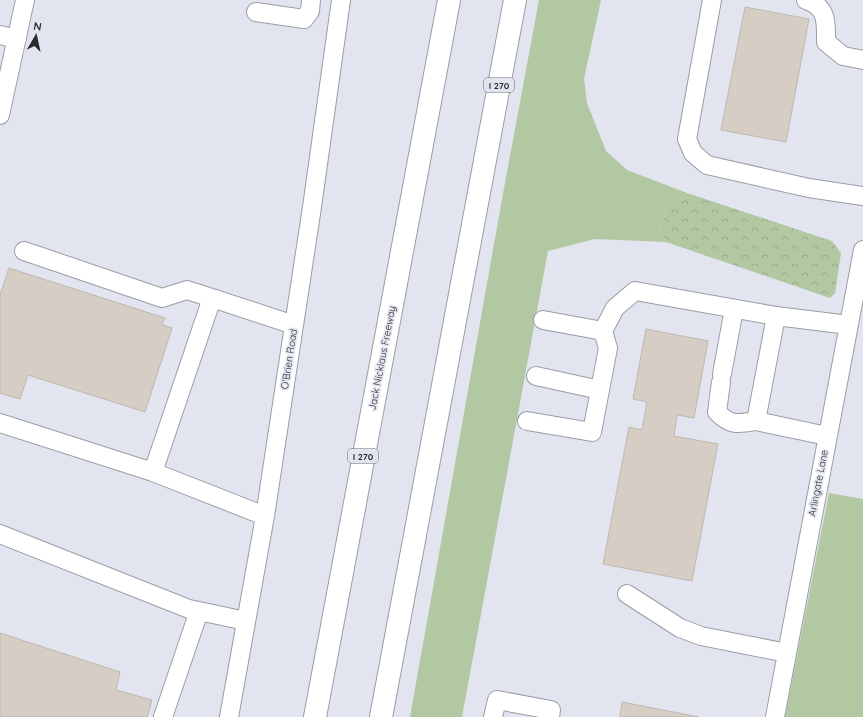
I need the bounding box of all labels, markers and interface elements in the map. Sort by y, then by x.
north arrow [16,16,56,56]
text: N [32,19,43,34]
road number: I 270 [484,78,514,92]
street label: Jack Nicklaus Freeway [365,305,399,411]
street label: O'Brien Road [278,328,300,390]
street label: Arlingate Lane [805,448,831,517]
road number: I 270 [348,449,378,463]

